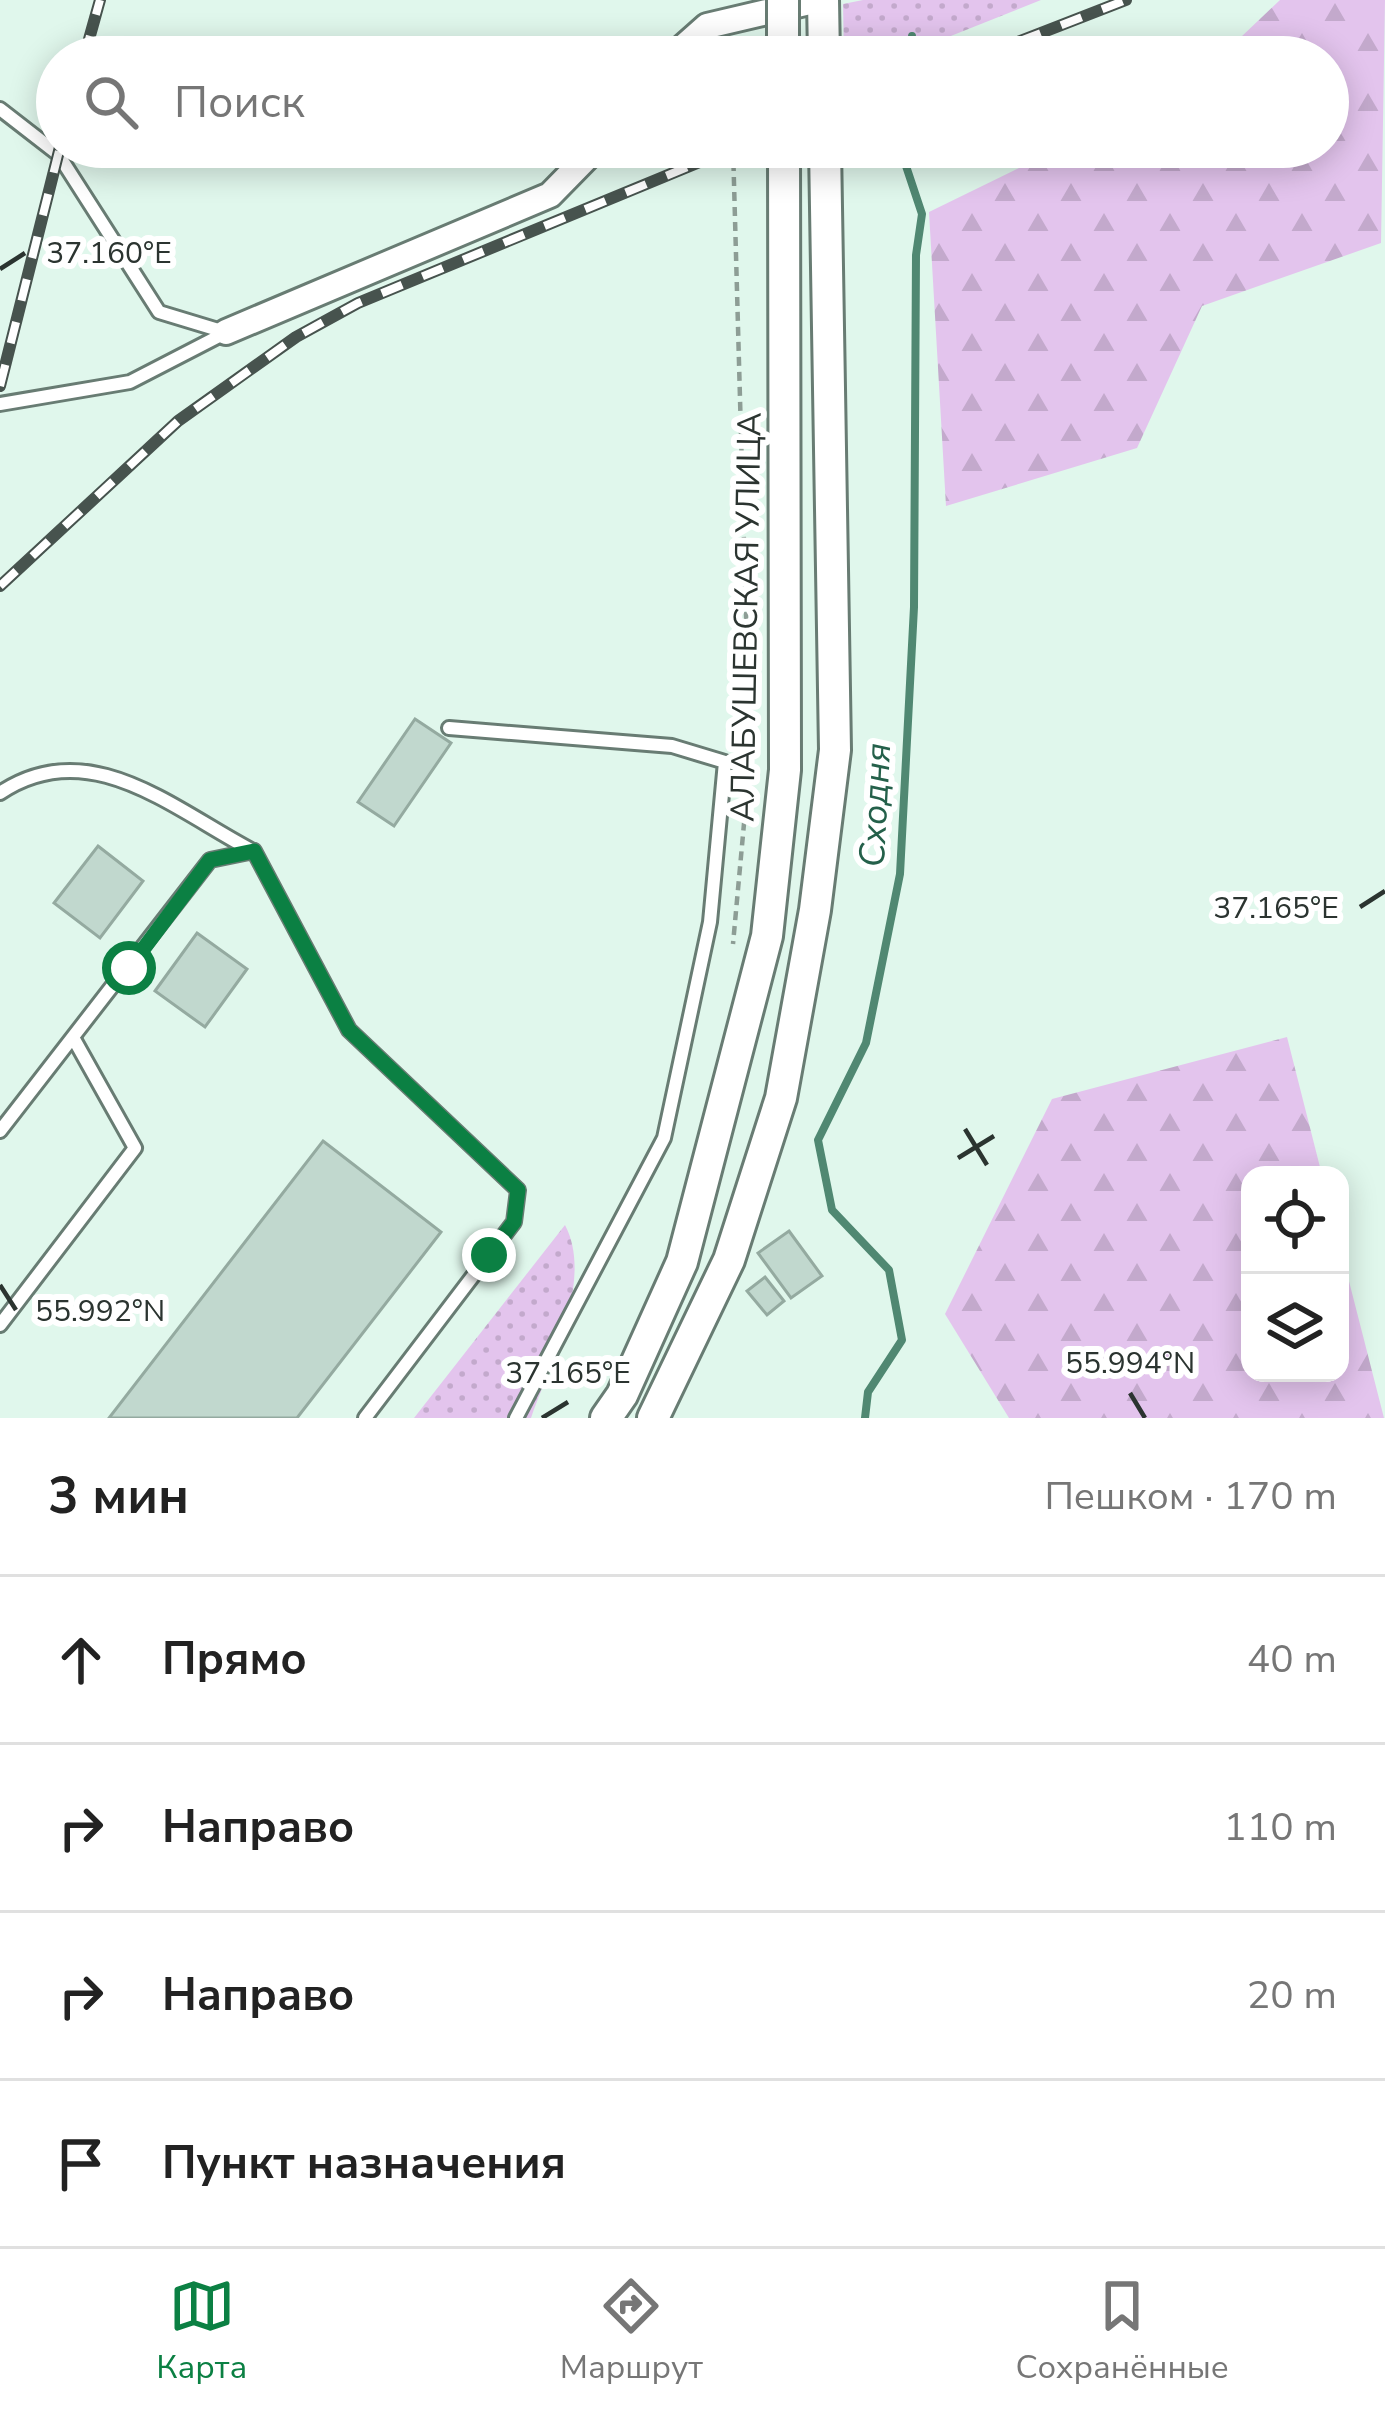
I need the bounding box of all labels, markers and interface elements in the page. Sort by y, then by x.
search box [36,36,1349,168]
icon: search [78,69,144,135]
text: Поиск [174,72,305,133]
text: 37.160°E [46,233,172,274]
street label: АЛАБУШЕВСКАЯ УЛИЦА [720,412,773,822]
water label: Сходня [848,741,903,869]
text: 37.165°E [1213,888,1339,929]
route start [102,941,156,995]
map controls [1241,1166,1349,1382]
button: locate [1241,1166,1349,1274]
route end [462,1228,516,1282]
button: layers [1241,1274,1349,1382]
text: 55.992°N [35,1291,165,1332]
text: 55.994°N [1065,1343,1195,1384]
text: 37.165°E [505,1353,631,1394]
text: 3 мин [48,1461,189,1531]
text: Пешком · 170 m [1044,1470,1337,1523]
icon: ahead [48,1627,114,1693]
text: Прямо [162,1629,307,1690]
text: 40 m [1247,1633,1337,1686]
icon: right [48,1795,114,1861]
text: Направо [162,1797,354,1858]
text: 110 m [1223,1801,1337,1854]
icon: right [48,1963,114,2029]
text: Направо [162,1965,354,2026]
text: 20 m [1247,1969,1337,2022]
icon: arrive [48,2131,114,2197]
text: Пункт назначения [162,2133,566,2194]
tab: Карта [156,2273,247,2390]
tab: Маршрут [560,2273,703,2390]
tab: Сохранённые [1016,2273,1229,2390]

